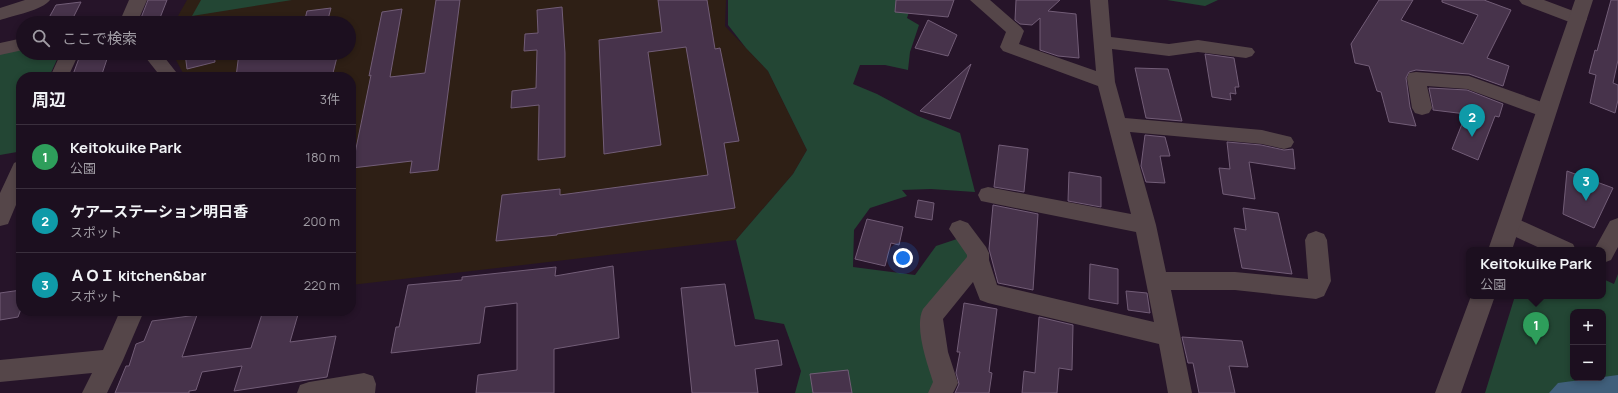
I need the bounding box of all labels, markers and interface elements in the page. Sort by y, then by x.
search box [16,16,356,60]
icon: search [30,27,52,49]
text: ここで検索 [62,28,137,49]
text: 周辺 [32,88,66,111]
text: 3件 [320,90,340,108]
pin: 2 [1459,104,1485,137]
text: Keitokuike Park [70,137,181,158]
text: 1 [42,148,48,166]
text: 180 m [306,148,340,166]
text: 公園 [70,159,96,177]
pin: 3 [1573,168,1599,201]
text: ケアーステーション明日香 [70,201,248,222]
text: 2 [41,212,49,230]
text: 200 m [303,212,340,230]
text: スポット [70,223,122,241]
popup [1466,247,1606,299]
your location [893,248,913,268]
text: Keitokuike Park [1480,253,1592,274]
text: ＡＯＩ kitchen&bar [70,265,206,286]
text: 公園 [1480,275,1506,293]
text: 3 [41,276,49,294]
text: 220 m [304,276,340,294]
text: スポット [70,287,122,305]
map controls [1570,309,1606,381]
button: + [1570,309,1606,345]
pin: 1 [1523,312,1549,345]
button: − [1570,345,1606,381]

